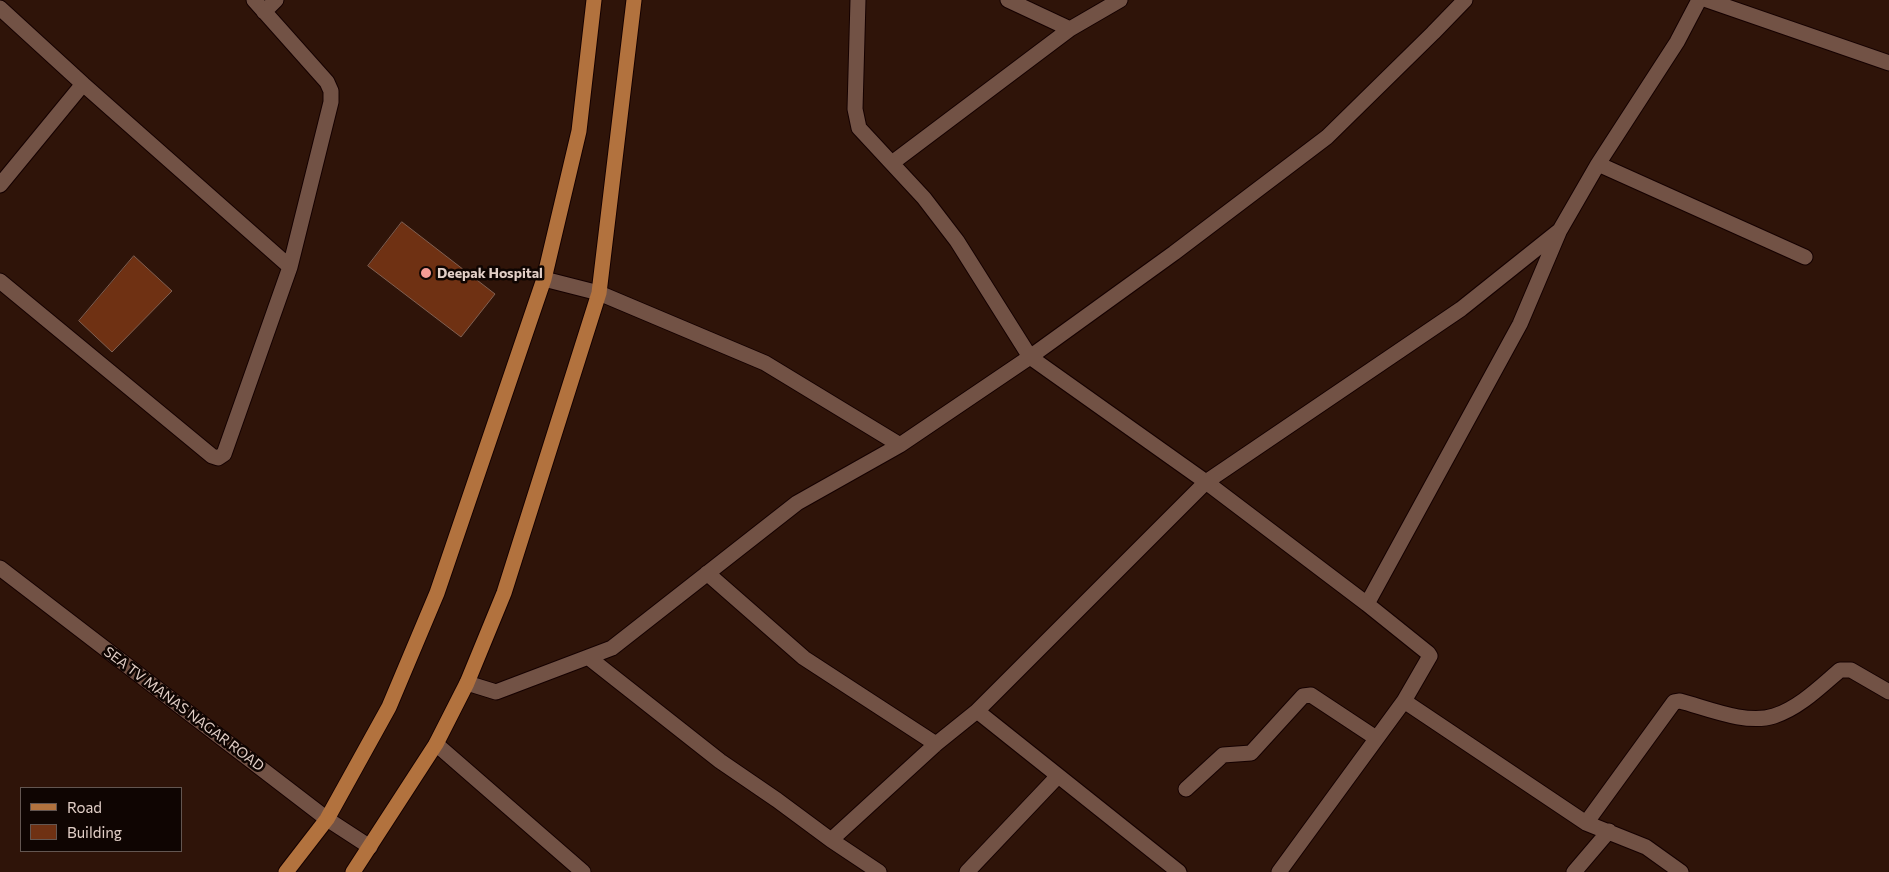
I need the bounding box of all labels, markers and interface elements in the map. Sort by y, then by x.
place label: Deepak Hospital [437,265,543,281]
marker: Deepak Hospital [419,266,433,280]
street label: SEA TV MANAS NAGAR ROAD [101,643,267,775]
legend [20,787,182,852]
text: Road [67,798,102,816]
text: Building [67,823,122,841]

